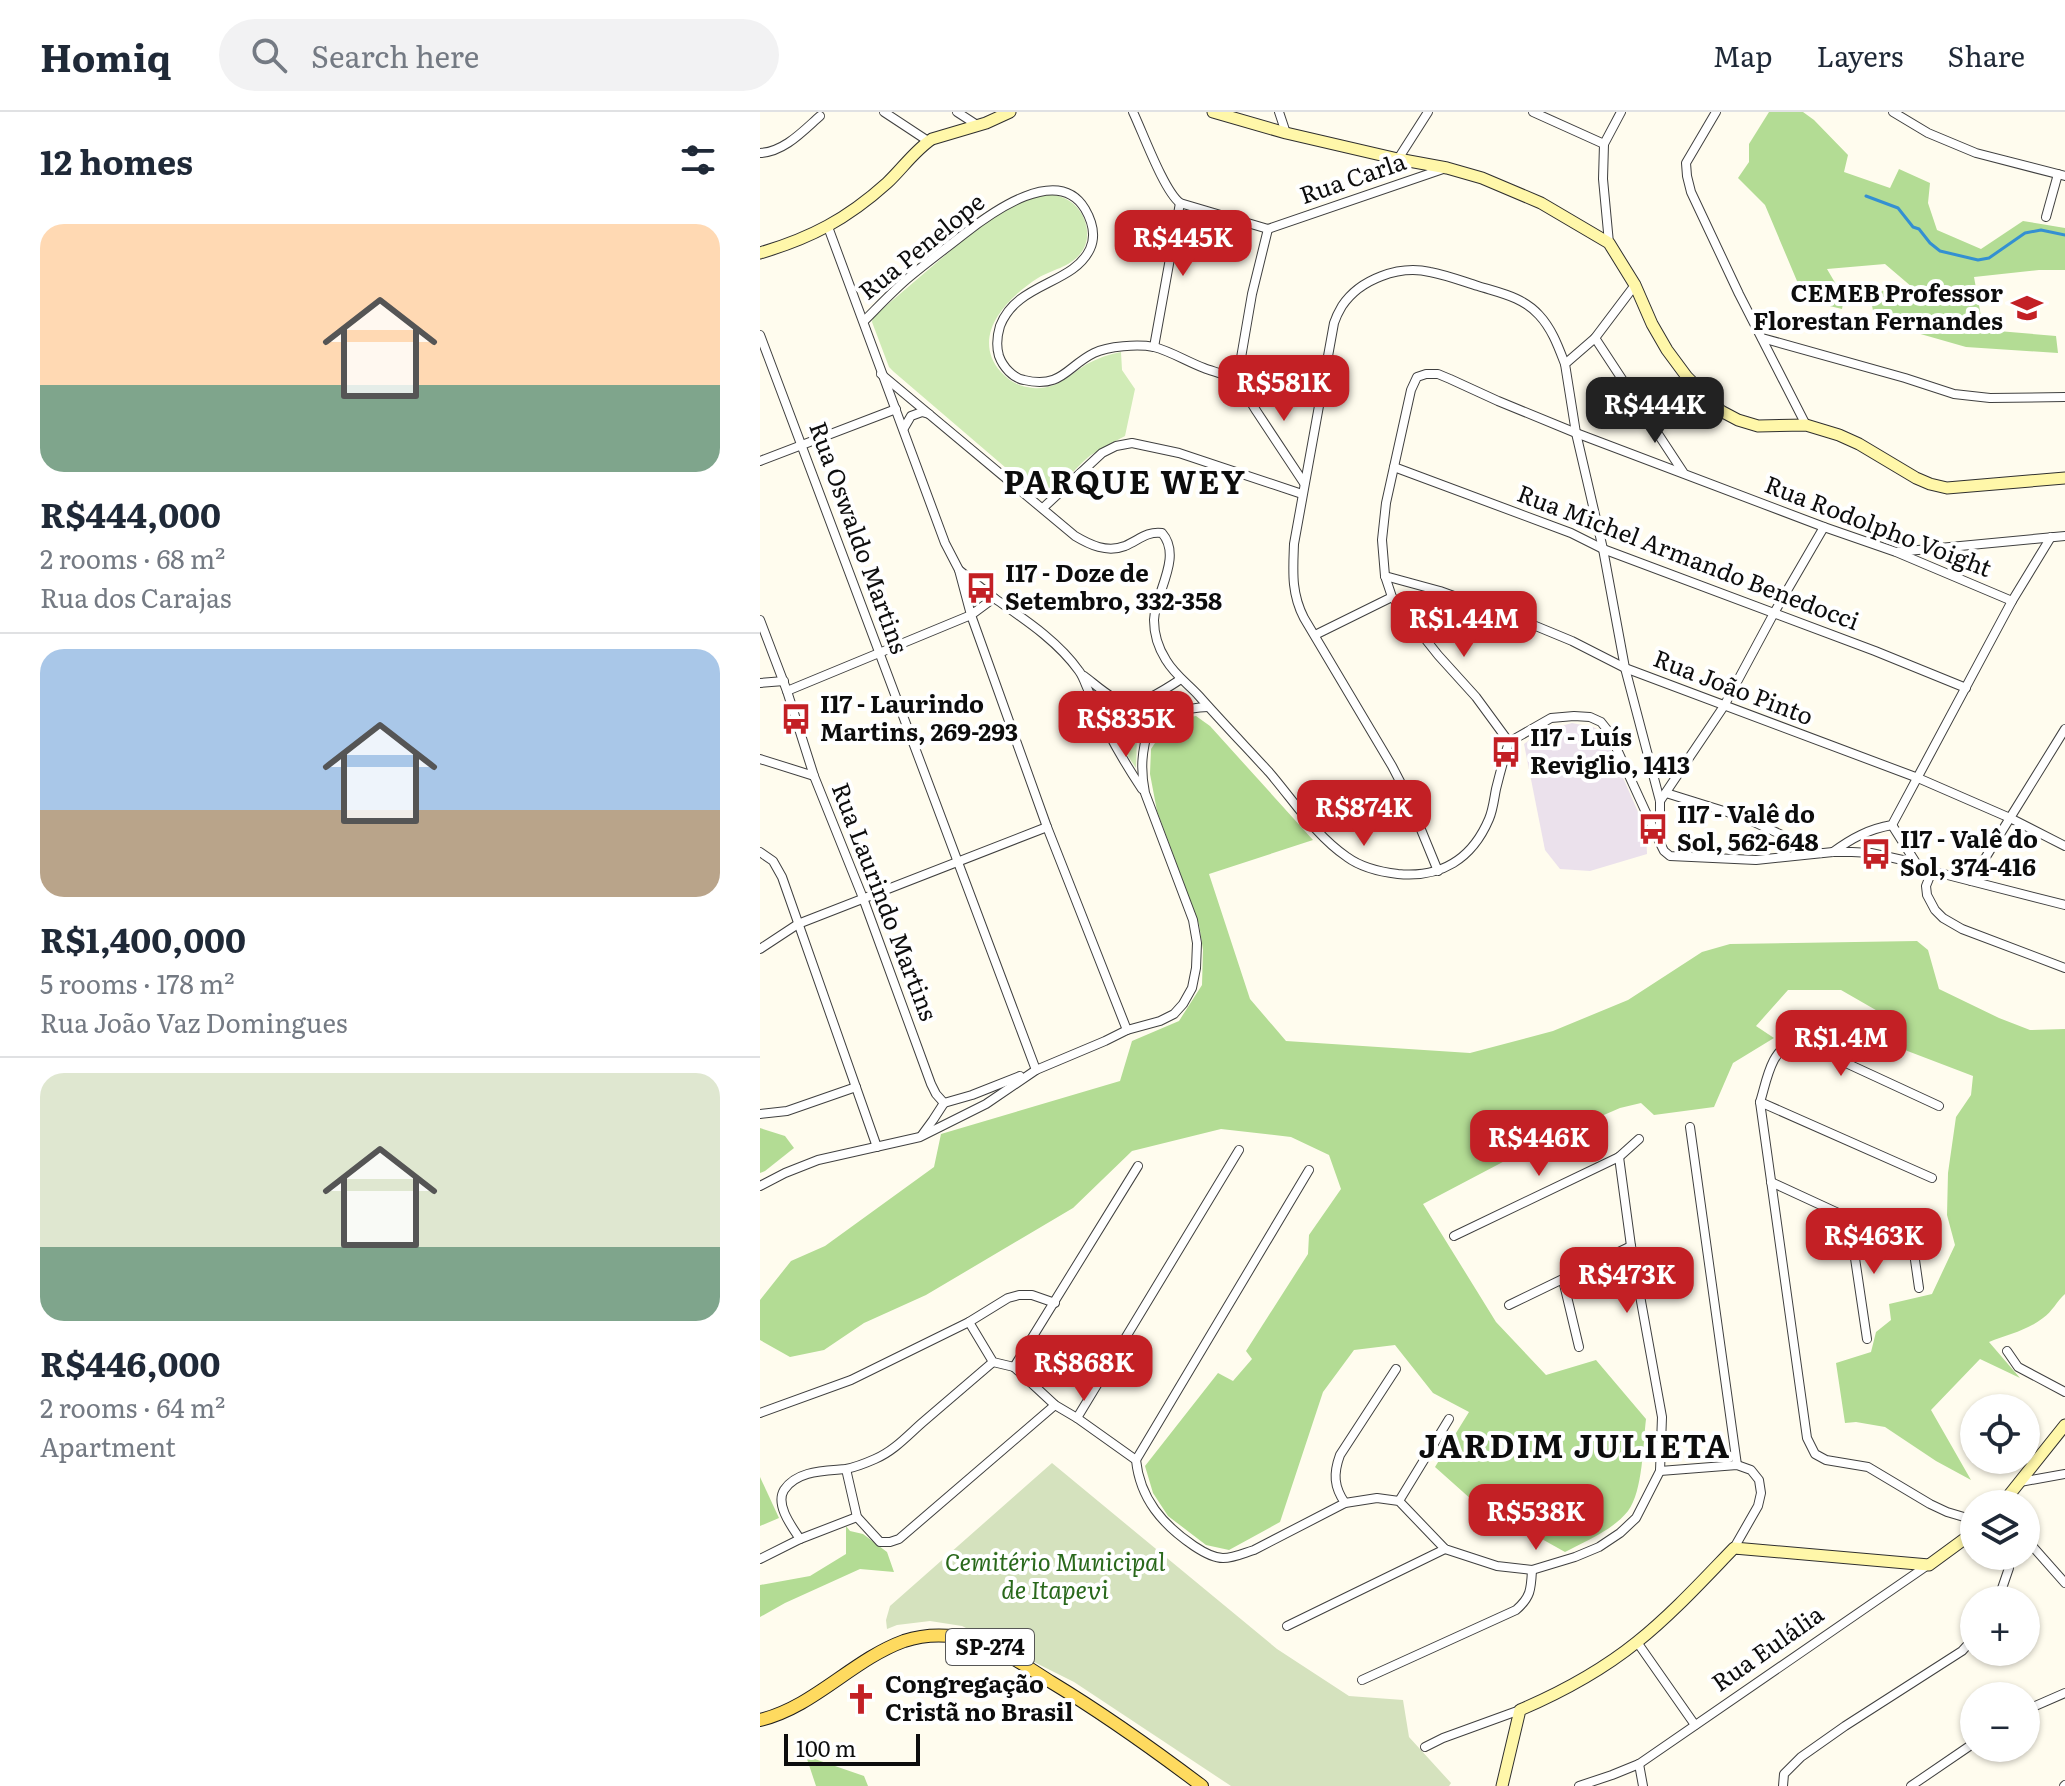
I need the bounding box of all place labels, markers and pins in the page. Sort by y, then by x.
pin: R$445K [1118,210,1248,278]
place label: CEMEB Professor Florestan Fernandes [1753,274,2003,337]
school or university icon: CEMEB Professor Florestan Fernandes [2010,291,2044,325]
pin: R$581K [1219,355,1349,423]
pin: R$444K [1590,377,1720,445]
place label: I17 - Doze de Setembro, 332-358 [1005,554,1222,617]
bus stop icon: I17 - Doze de Setembro, 332-358 [964,571,998,605]
pin: R$1.44M [1390,591,1538,659]
place label: I17 - Laurindo Martins, 269-293 [820,685,1018,748]
pin: R$835K [1061,691,1191,759]
bus stop icon: I17 - Laurindo Martins, 269-293 [779,702,813,736]
place label: I17 - Luís Reviglio, 1413 [1530,718,1690,781]
bus stop icon: I17 - Luís Reviglio, 1413 [1489,735,1523,769]
pin: R$874K [1299,780,1429,848]
place label: I17 - Valê do Sol, 562-648 [1677,795,1819,858]
bus stop icon: I17 - Valê do Sol, 562-648 [1636,812,1670,846]
place label: I17 - Valê do Sol, 374-416 [1900,820,2038,883]
bus stop icon: I17 - Valê do Sol, 374-416 [1859,837,1893,871]
pin: R$1.4M [1776,1010,1906,1078]
pin: R$446K [1474,1110,1604,1178]
pin: R$463K [1809,1208,1939,1276]
pin: R$473K [1562,1247,1692,1315]
pin: R$868K [1019,1335,1149,1403]
pin: R$538K [1471,1484,1601,1552]
place label: Congregação Cristã no Brasil [885,1665,1074,1728]
church icon: Congregação Cristã no Brasil [844,1682,878,1716]

